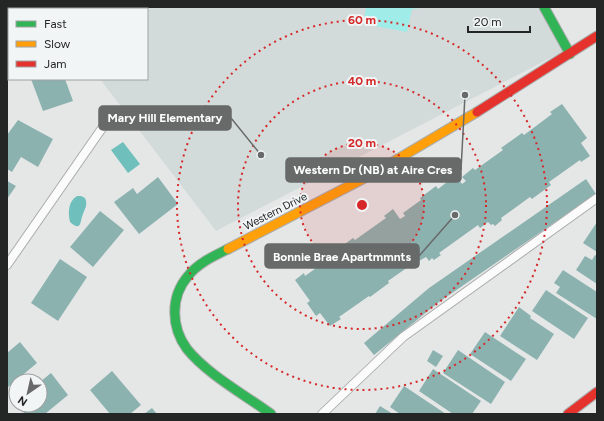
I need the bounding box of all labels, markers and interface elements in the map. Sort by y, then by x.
legend [8,8,148,80]
scale bar [468,8,530,34]
text: 60 m [348,13,376,27]
text: 20 m [474,15,502,29]
text: Fast [44,17,67,31]
text: Slow [44,37,71,51]
text: Jam [44,57,67,71]
text: 40 m [348,74,376,88]
callout: Mary Hill Elementary [99,106,231,130]
text: Mary Hill Elementary [107,111,223,125]
text: 20 m [348,136,376,150]
callout: Western Dr (NB) at Aire Cres [286,158,461,182]
text: Western Dr (NB) at Aire Cres [294,163,453,177]
street label: Western Drive [241,190,309,233]
centre of rings [355,198,369,212]
callout: Bonnie Brae Apartmmnts [265,244,419,268]
text: Bonnie Brae Apartmmnts [273,250,411,264]
north arrow [8,373,48,413]
text: N [16,393,30,409]

